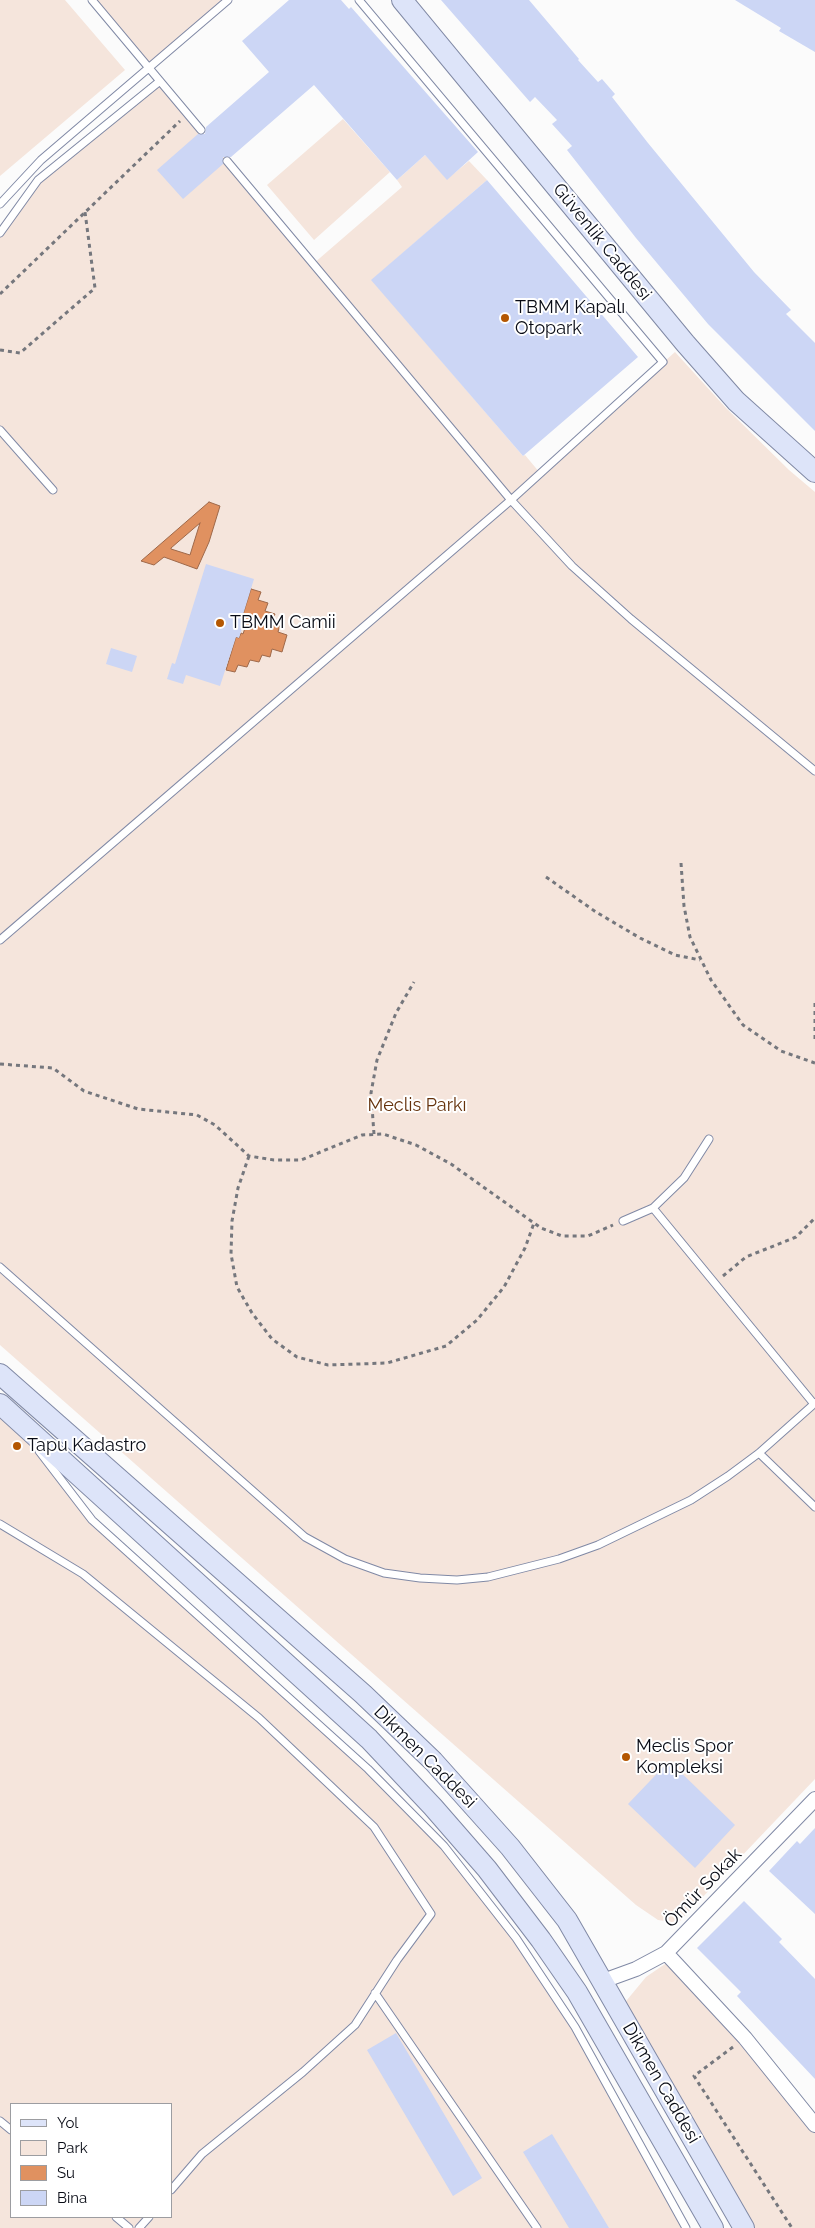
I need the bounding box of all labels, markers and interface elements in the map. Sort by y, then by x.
street label: Güvenlik Caddesi [548,179,656,305]
place label: TBMM Kapalı Otopark [515,297,625,340]
marker: TBMM Kapalı Otopark [499,312,511,324]
place label: TBMM Camii [230,612,336,634]
marker: TBMM Camii [214,617,226,629]
park label: Meclis Parkı [368,1095,466,1117]
place label: Tapu Kadastro [27,1435,146,1457]
marker: Tapu Kadastro [11,1440,23,1452]
street label: Dikmen Caddesi [369,1701,481,1813]
place label: Meclis Spor Kompleksi [636,1736,733,1778]
marker: Meclis Spor Kompleksi [620,1751,632,1763]
street label: Ömür Sokak [660,1844,746,1932]
street label: Dikmen Caddesi [618,2019,704,2147]
legend [10,2103,172,2218]
text: Yol [57,2114,78,2132]
text: Park [57,2139,88,2157]
text: Su [57,2164,75,2182]
text: Bina [57,2189,87,2207]

